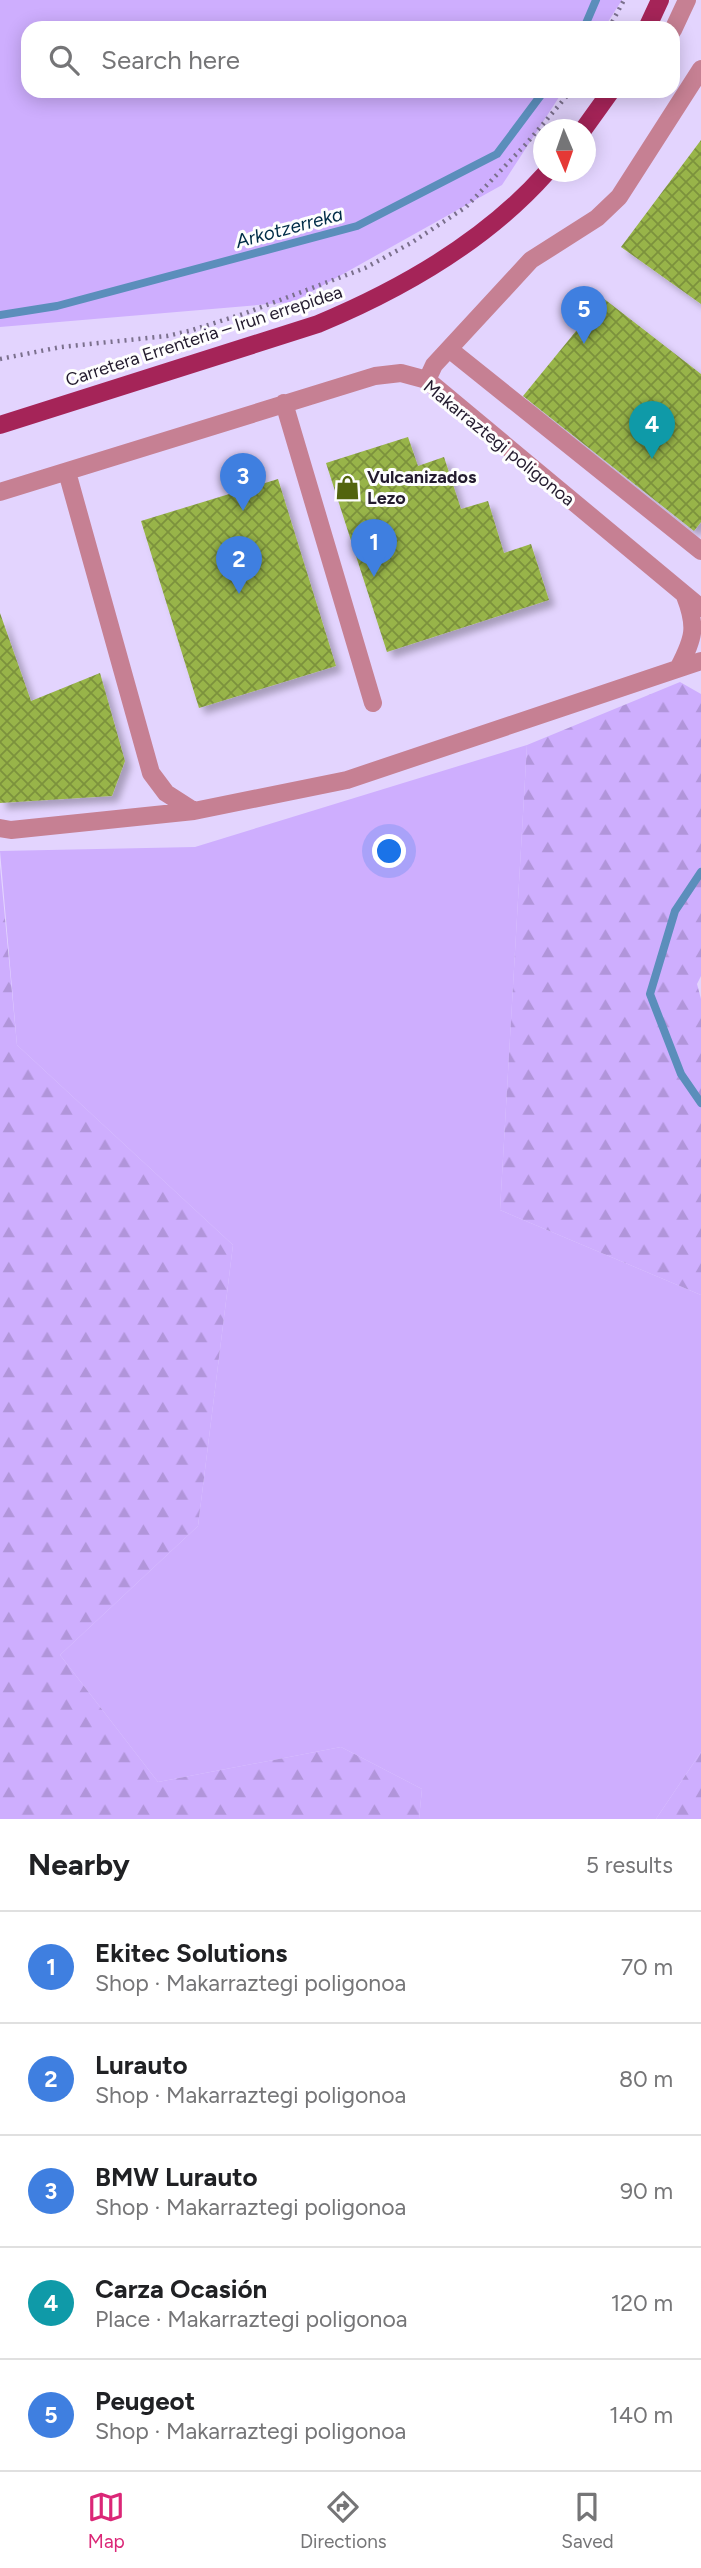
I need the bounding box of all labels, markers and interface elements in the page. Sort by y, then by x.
search box [21,21,680,98]
icon: search [45,41,83,79]
text: Search here [101,44,240,76]
north arrow [533,119,596,182]
water label: Arkotzerreka [232,202,345,253]
street label: Carretera Errenteria – Irun errepidea [63,281,345,391]
pin: 5 [561,286,607,344]
street label: Makarraztegi poligonoa [419,375,579,511]
pin: 4 [629,401,675,459]
pin: 3 [220,453,266,511]
place label: Vulcanizados Lezo [367,466,477,509]
shop icon: Vulcanizados Lezo [333,473,361,501]
pin: 1 [351,519,397,577]
pin: 2 [216,536,262,594]
your location [372,834,406,868]
text: Nearby [28,1846,130,1883]
text: 5 results [586,1851,673,1879]
text: Ekitec Solutions [95,1937,287,1969]
text: 1 [46,1953,56,1981]
text: 70 m [621,1953,673,1981]
text: Shop · Makarraztegi poligonoa [95,1969,406,1997]
text: Lurauto [95,2049,188,2081]
text: 2 [44,2065,58,2093]
text: 80 m [619,2065,673,2093]
text: Shop · Makarraztegi poligonoa [95,2081,406,2109]
text: BMW Lurauto [95,2161,258,2193]
text: 3 [45,2177,57,2205]
text: 90 m [620,2177,673,2205]
text: Shop · Makarraztegi poligonoa [95,2193,406,2221]
text: Carza Ocasión [95,2273,267,2305]
text: 4 [44,2289,58,2317]
text: 120 m [611,2289,673,2317]
text: Place · Makarraztegi poligonoa [95,2305,408,2333]
text: Peugeot [95,2385,195,2417]
text: 5 [44,2401,58,2429]
text: 140 m [609,2401,673,2429]
text: Shop · Makarraztegi poligonoa [95,2417,406,2445]
tab: Map [87,2488,125,2553]
tab: Directions [300,2488,387,2553]
tab: Saved [561,2488,614,2553]

